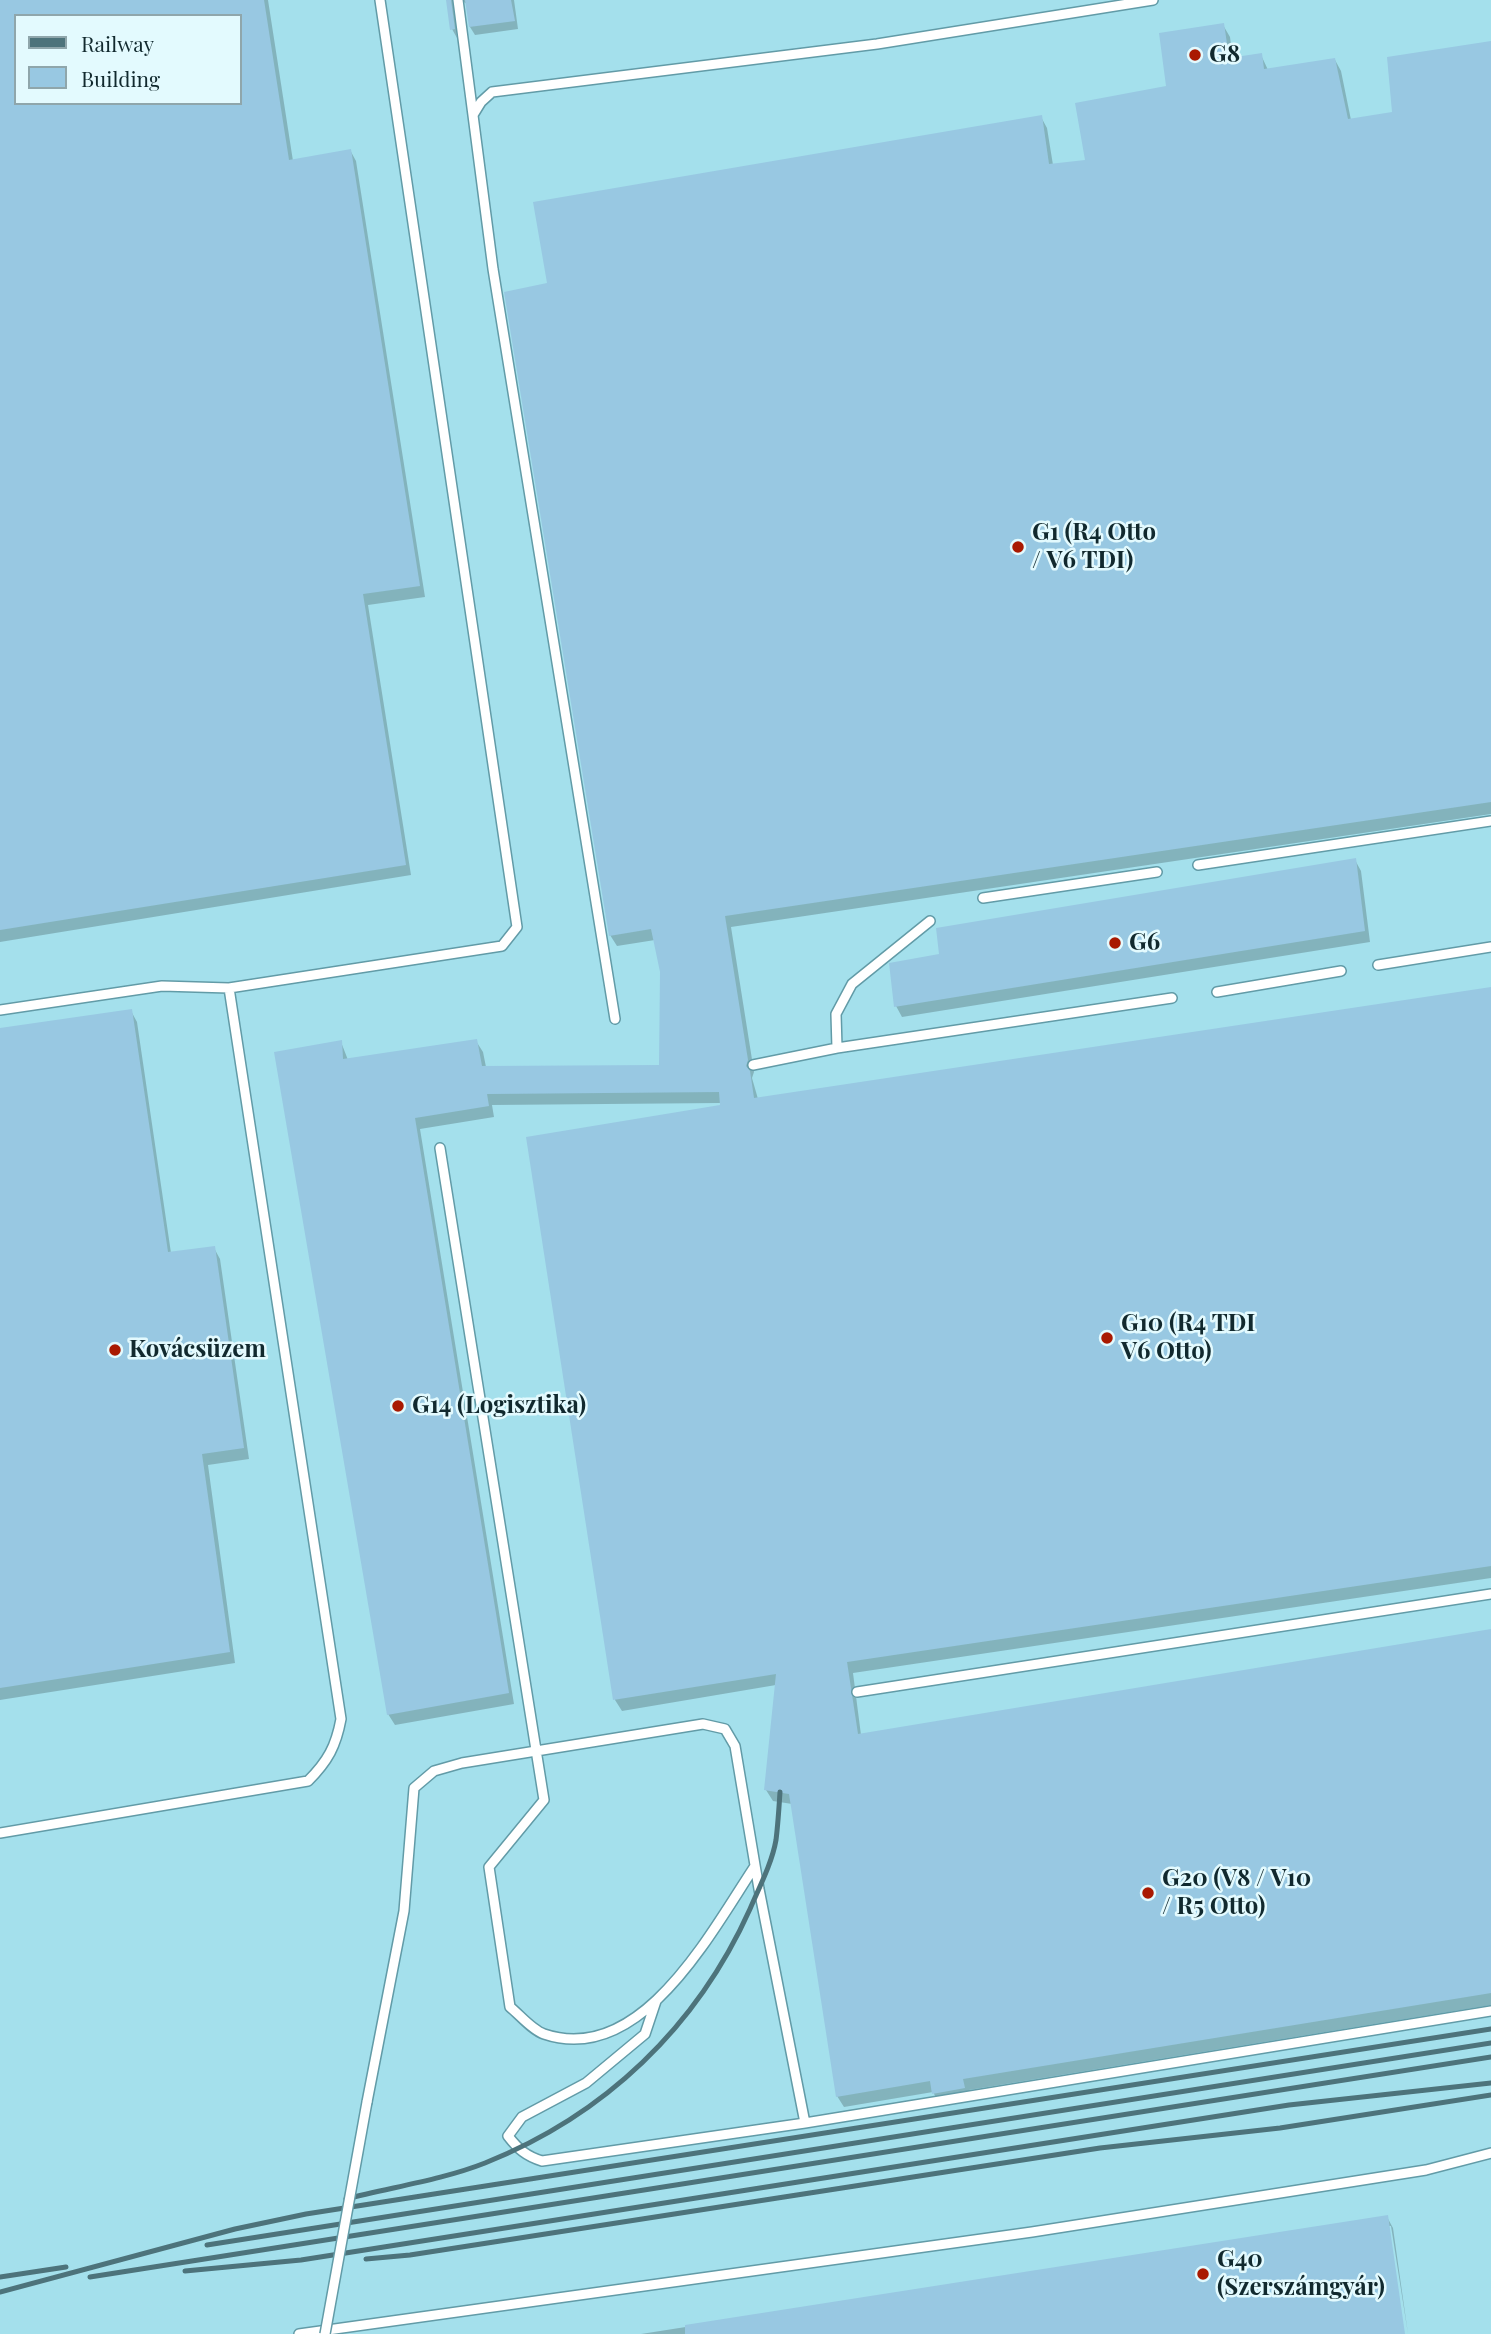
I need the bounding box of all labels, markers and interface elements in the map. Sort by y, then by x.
legend [14,14,242,105]
text: Railway [81,29,154,57]
place label: G8 [1209,41,1240,69]
marker: G8 [1187,47,1203,63]
text: Building [81,64,160,92]
place label: G1 (R4 Otto / V6 TDI) [1032,519,1156,575]
marker: G1 (R4 Otto / V6 TDI) [1010,539,1026,555]
place label: G6 [1129,929,1160,957]
marker: G6 [1107,935,1123,951]
place label: G10 (R4 TDI V6 Otto) [1121,1310,1255,1366]
marker: G10 (R4 TDI V6 Otto) [1099,1330,1115,1346]
place label: Kovácsüzem [129,1336,266,1364]
marker: Kovácsüzem [107,1342,123,1358]
place label: G14 (Logisztika) [412,1392,586,1420]
marker: G14 (Logisztika) [390,1398,406,1414]
place label: G20 (V8 / V10 / R5 Otto) [1162,1865,1311,1921]
marker: G20 (V8 / V10 / R5 Otto) [1140,1885,1156,1901]
place label: G40 (Szerszámgyár) [1217,2246,1385,2302]
marker: G40 (Szerszámgyár) [1195,2266,1211,2282]

